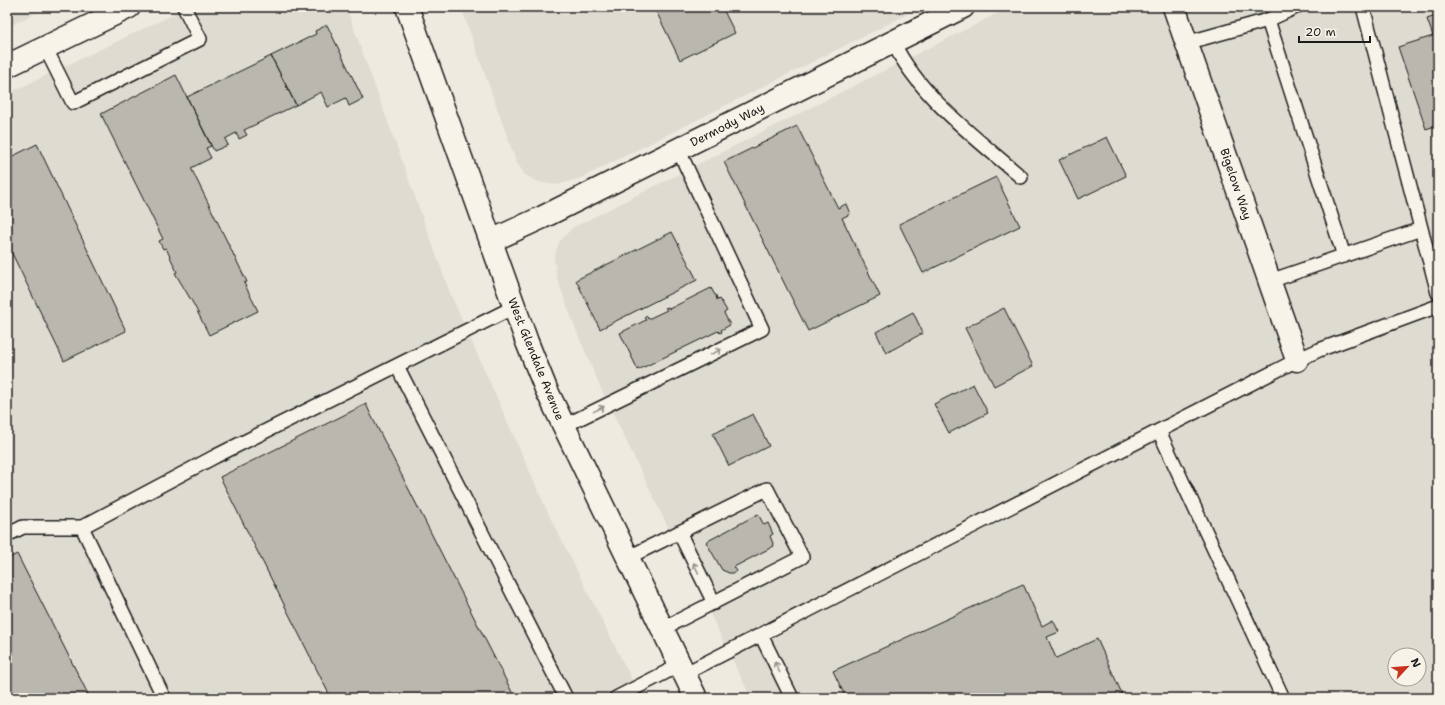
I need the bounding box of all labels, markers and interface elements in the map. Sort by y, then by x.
scale bar [1299,18,1370,44]
text: 20 m [1305,24,1336,40]
street label: Dermody Way [687,99,767,150]
street label: Bigelow Way [1216,146,1256,222]
street label: West Glendale Avenue [504,295,568,423]
one-way arrow [709,348,721,355]
one-way arrow [593,405,605,412]
one-way arrow [692,562,699,574]
north arrow [1387,647,1427,687]
text: N [1407,656,1424,670]
one-way arrow [772,661,780,673]

